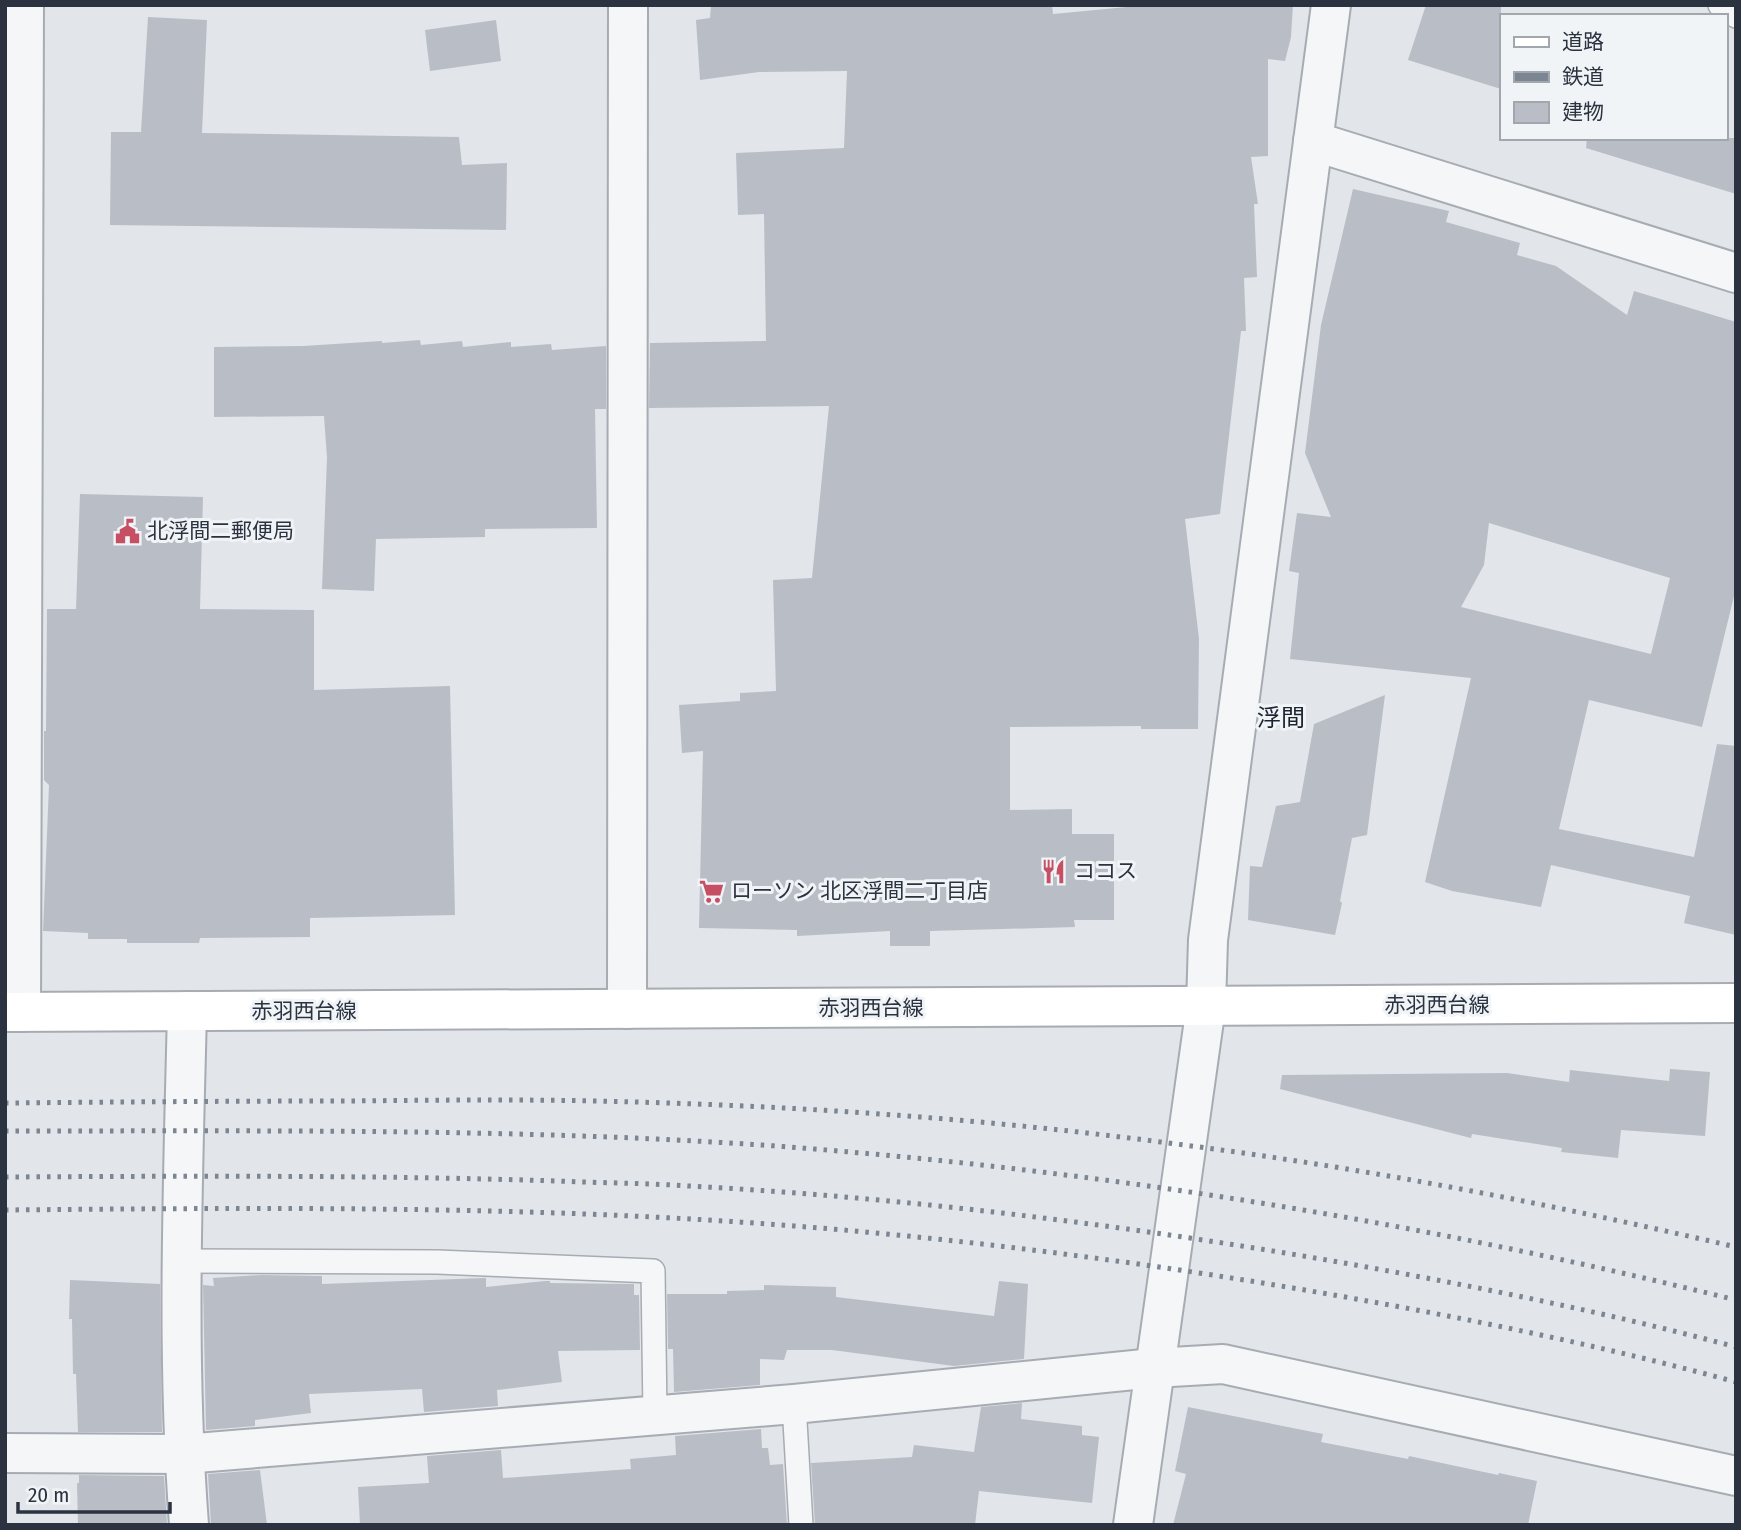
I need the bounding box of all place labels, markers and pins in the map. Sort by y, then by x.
public building icon: 北浮間二郵便局 [113,517,141,545]
place label: 北浮間二郵便局 [147,518,294,544]
restaurant icon: ココス [1040,857,1068,885]
place label: ココス [1074,858,1137,884]
supermarket icon: ローソン 北区浮間二丁目店 [697,877,725,905]
place label: ローソン 北区浮間二丁目店 [731,878,988,904]

